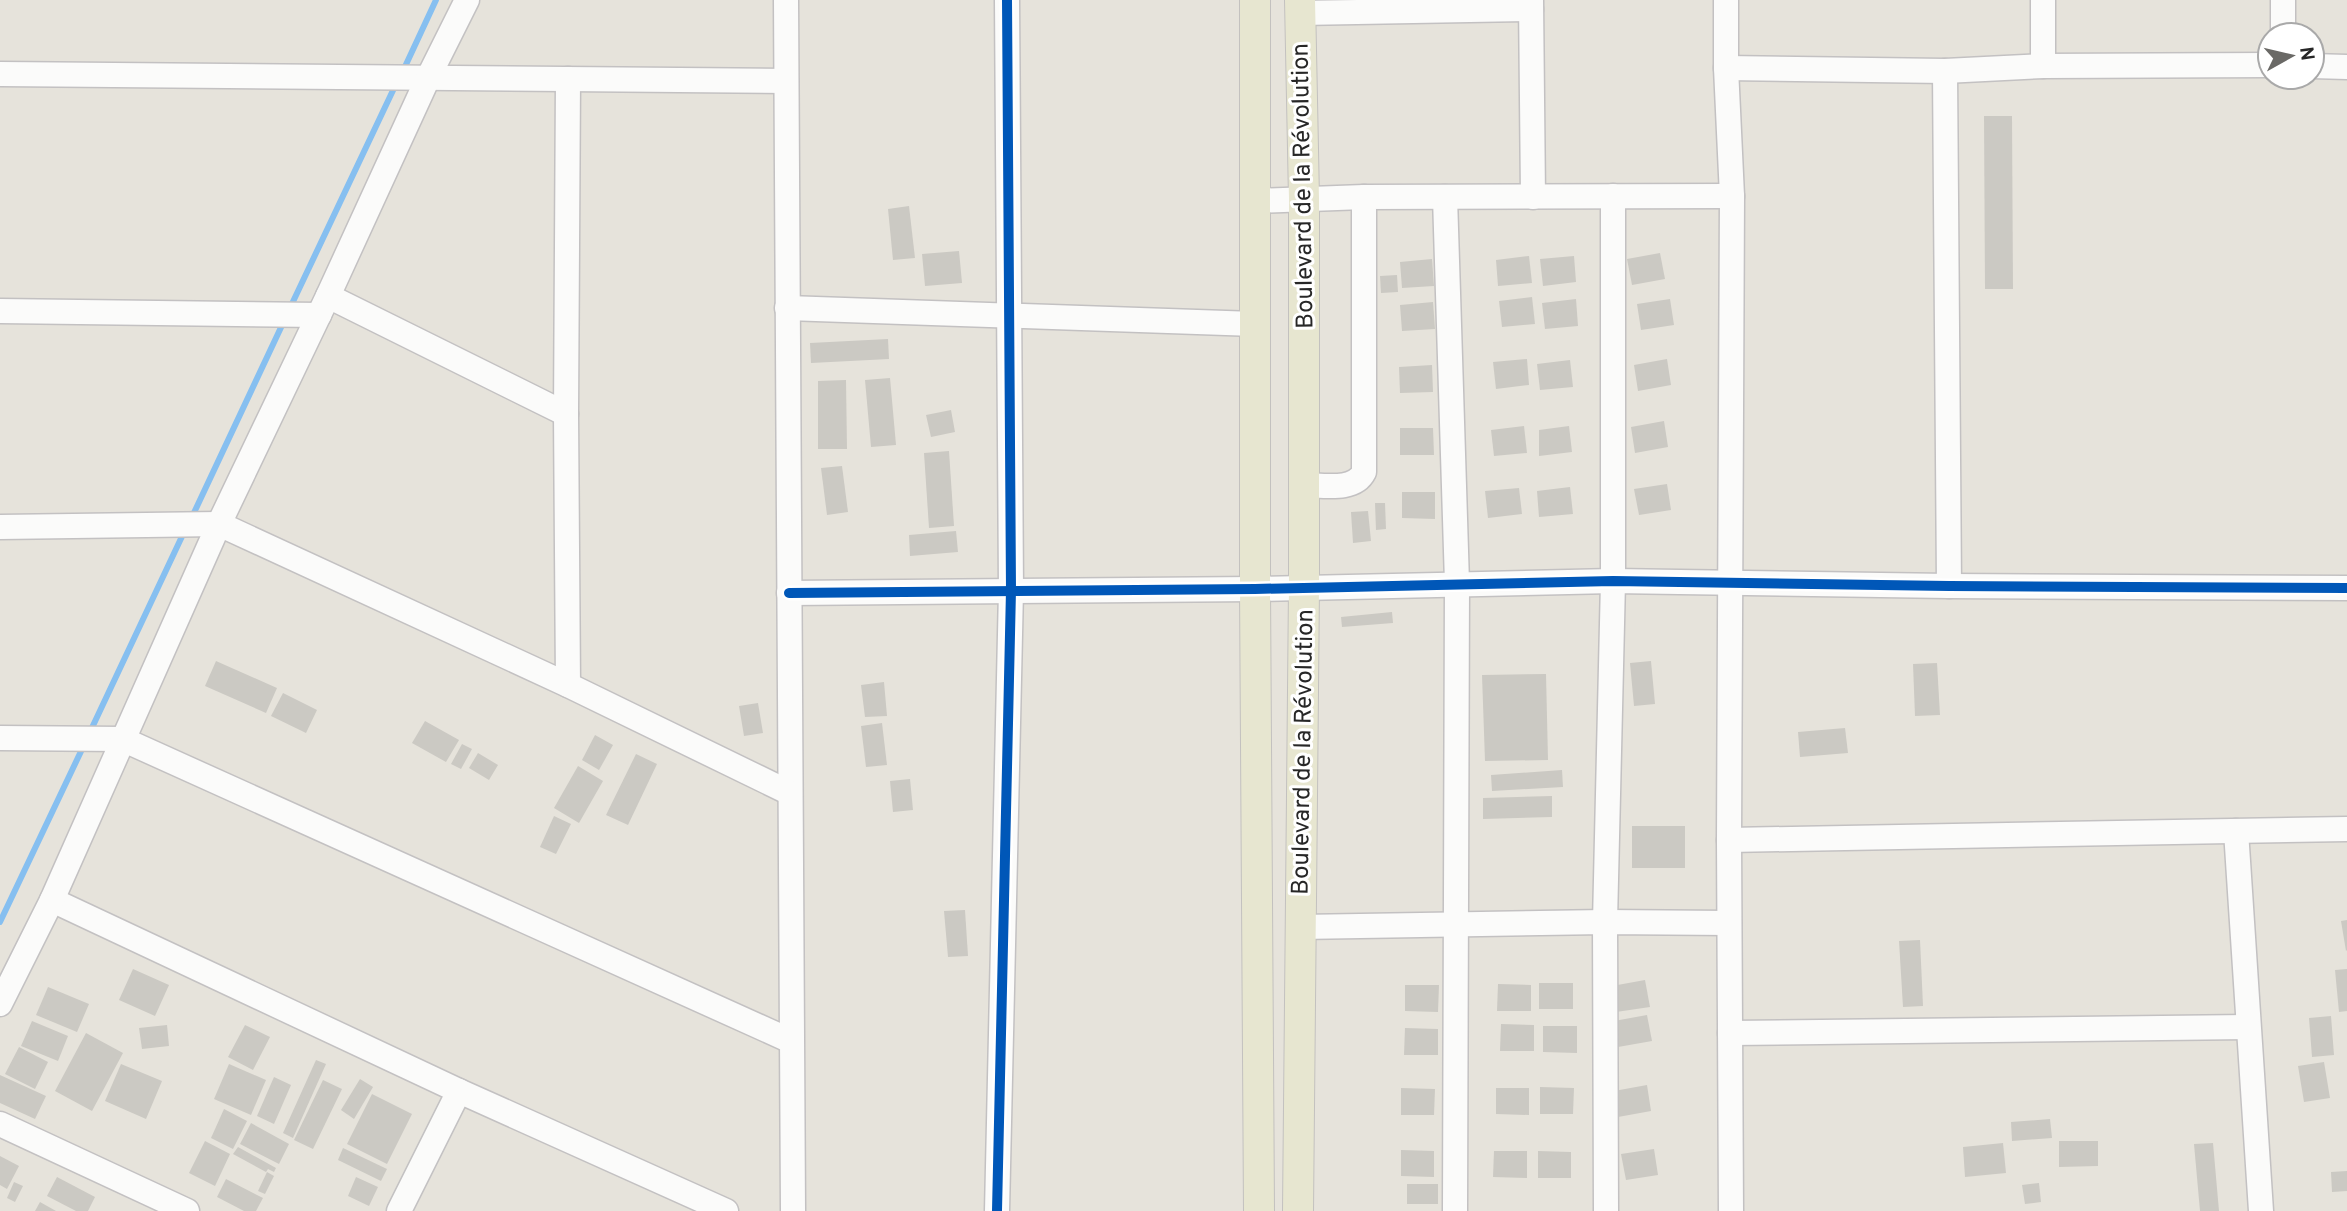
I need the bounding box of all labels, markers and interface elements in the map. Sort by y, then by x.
north arrow [2256,21,2326,91]
street label: Boulevard de la Révolution [1287,43,1321,329]
text: N [2293,45,2319,62]
street label: Boulevard de la Révolution [1287,609,1321,895]

